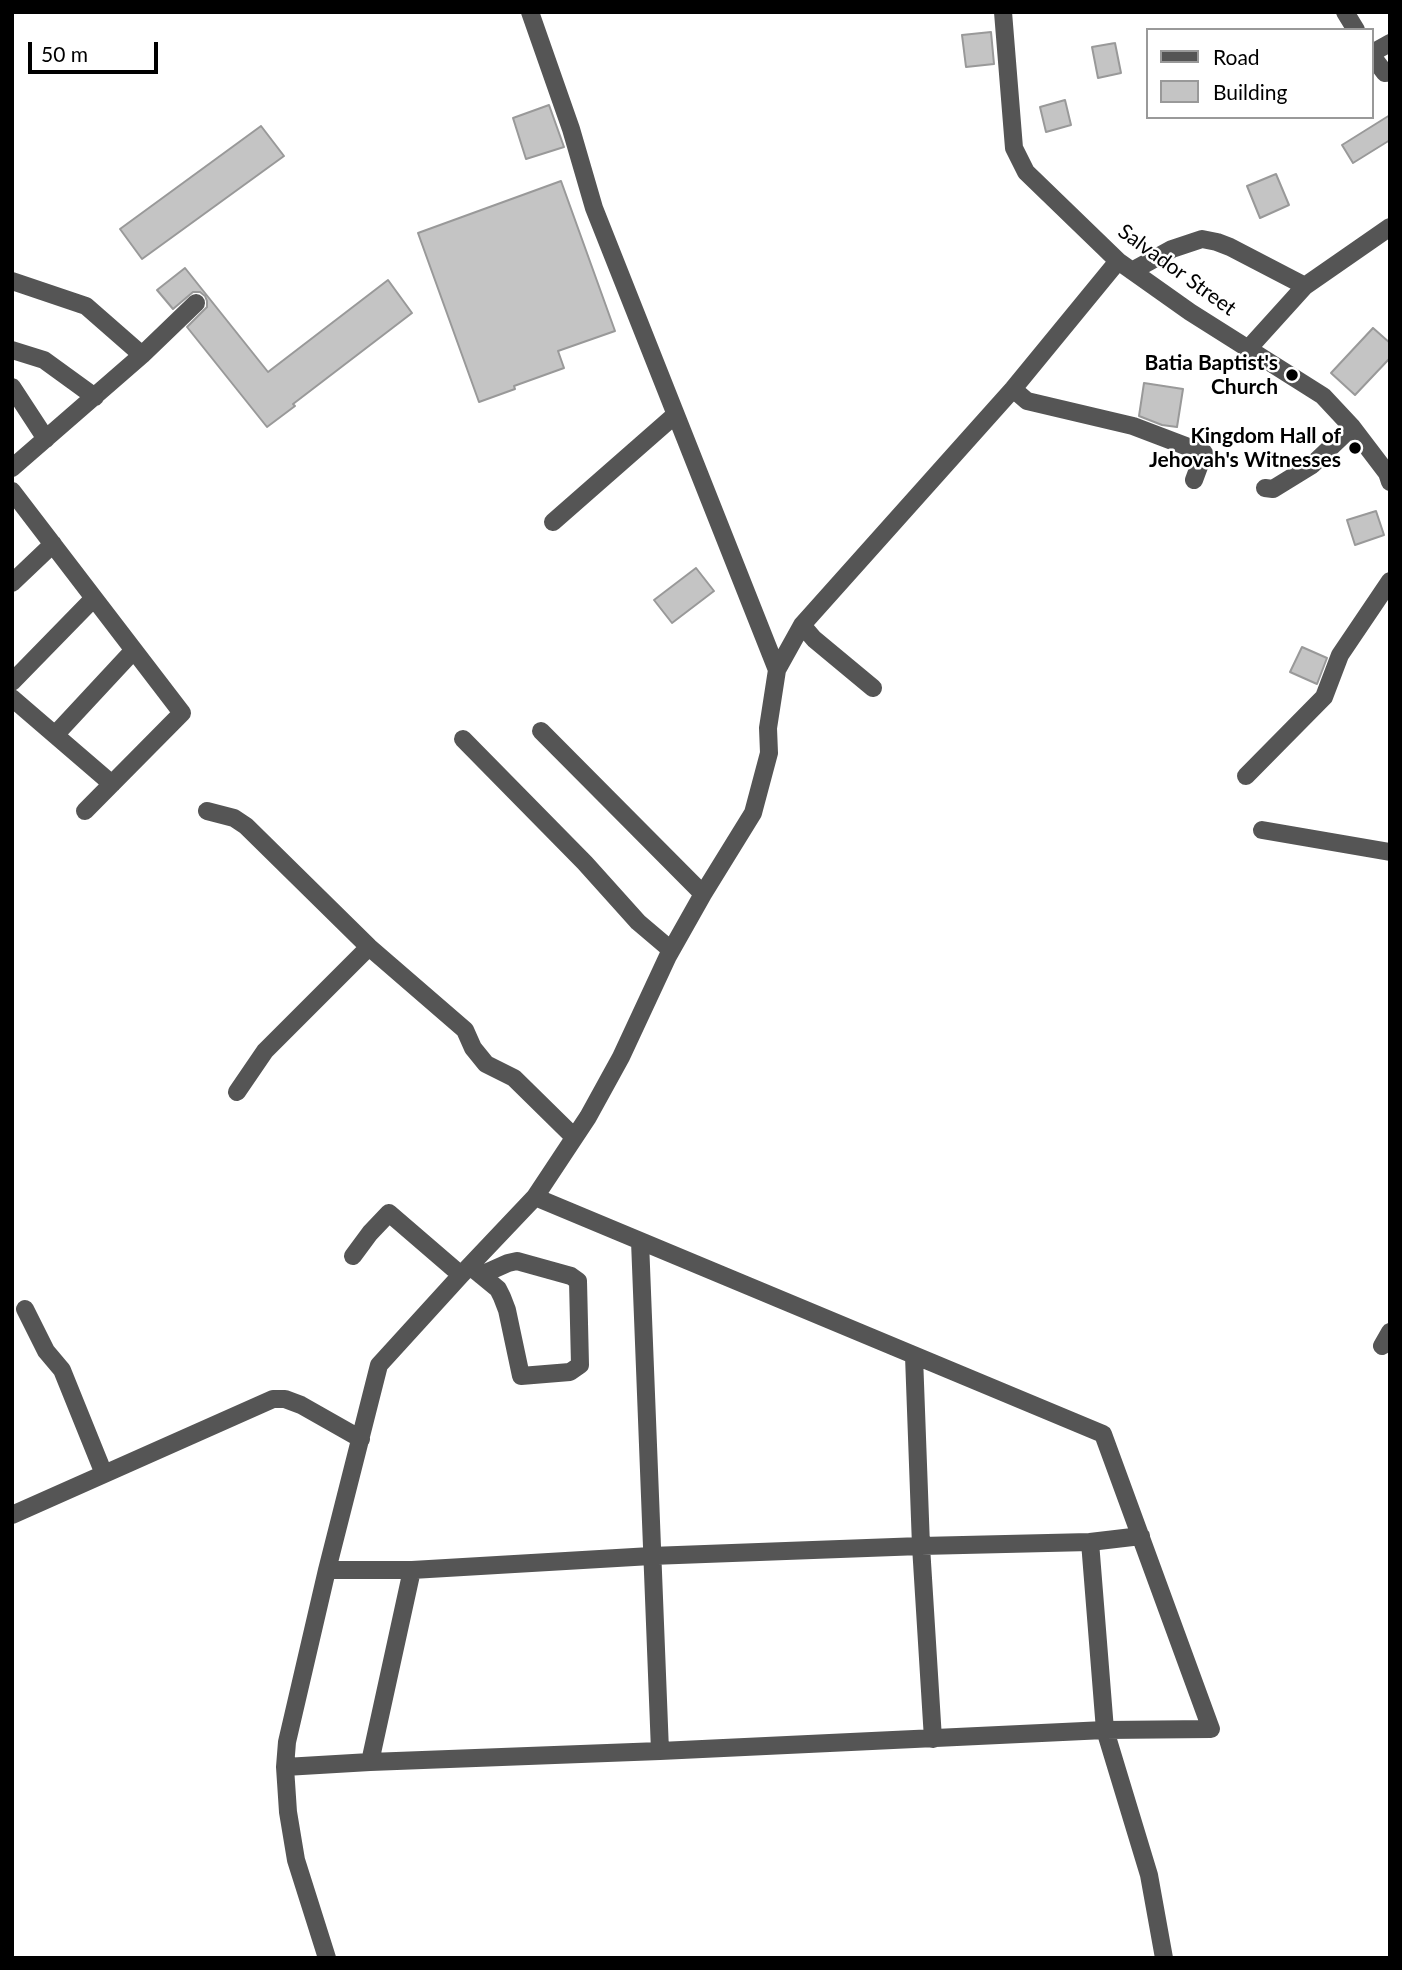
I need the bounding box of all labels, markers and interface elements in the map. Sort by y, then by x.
scale bar [32,28,161,72]
legend [1146,28,1374,119]
text: 50 m [41,41,88,66]
text: Road [1213,44,1260,69]
text: Building [1213,79,1288,104]
street label: Salvador Street [1113,219,1241,321]
place label: Batia Baptist's Church [1144,350,1278,400]
marker: Batia Baptist's Church [1284,367,1300,383]
place label: Kingdom Hall of Jehovah's Witnesses [1149,423,1341,473]
marker: Kingdom Hall of Jehovah's Witnesses [1347,440,1363,456]

